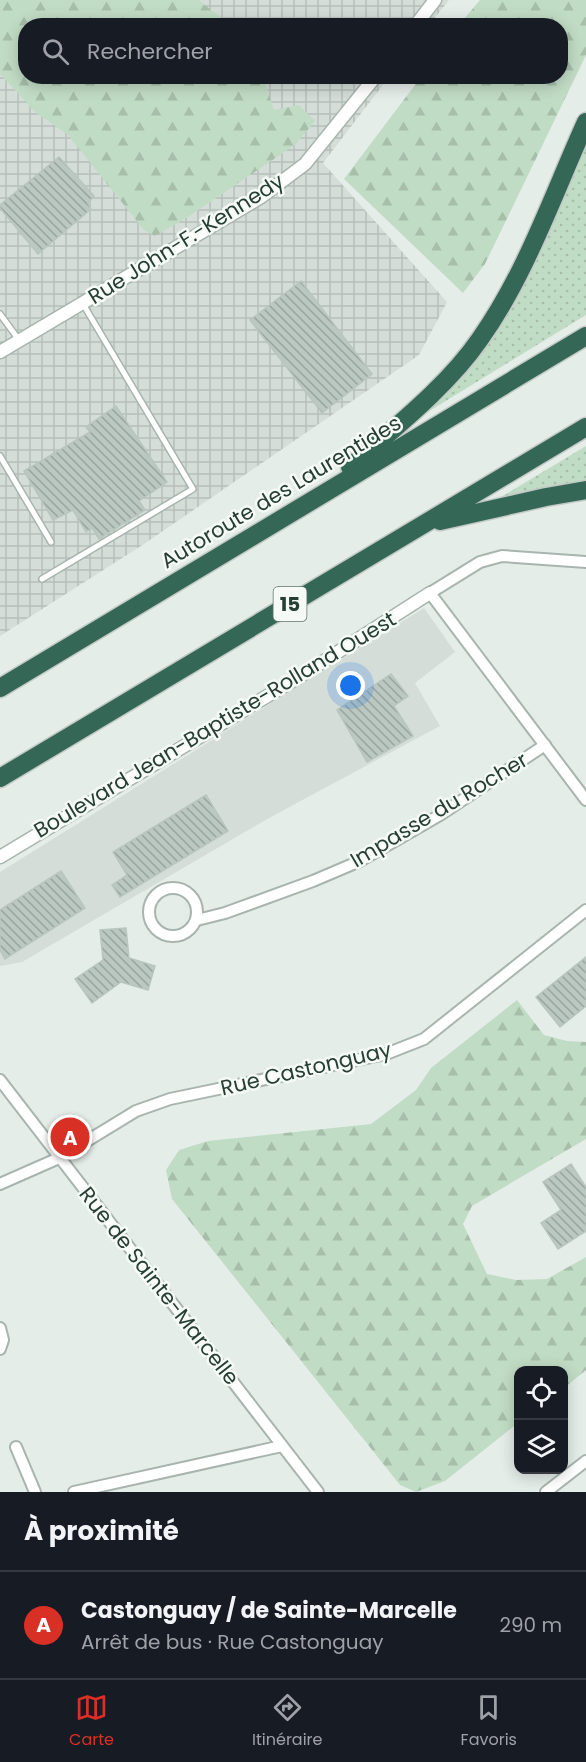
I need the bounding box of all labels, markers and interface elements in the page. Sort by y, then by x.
search box [18,18,568,84]
icon: search [39,35,72,68]
text: Rechercher [87,36,213,67]
street label: Rue John-F.-Kennedy [82,166,289,311]
street label: Autoroute des Laurentides [155,408,406,575]
road number: 15 [274,587,306,621]
street label: Boulevard Jean-Baptiste-Rolland Ouest [28,605,401,845]
your location [336,671,365,700]
street label: Impasse du Rocher [345,745,533,874]
street label: Rue Castonguay [218,1035,394,1102]
pin: A [50,1114,90,1160]
street label: Rue de Sainte-Marcelle [73,1181,246,1391]
map controls [514,1366,568,1474]
button: locate [514,1366,568,1420]
button: layers [514,1420,568,1474]
text: À proximité [24,1513,179,1549]
text: Castonguay / de Sainte-Marcelle [81,1595,457,1626]
text: A [36,1611,51,1639]
text: 290 m [499,1611,562,1639]
text: Arrêt de bus · Rue Castonguay [81,1628,383,1656]
tab: Carte [69,1691,114,1752]
tab: Itinéraire [252,1691,323,1752]
tab: Favoris [461,1691,517,1752]

